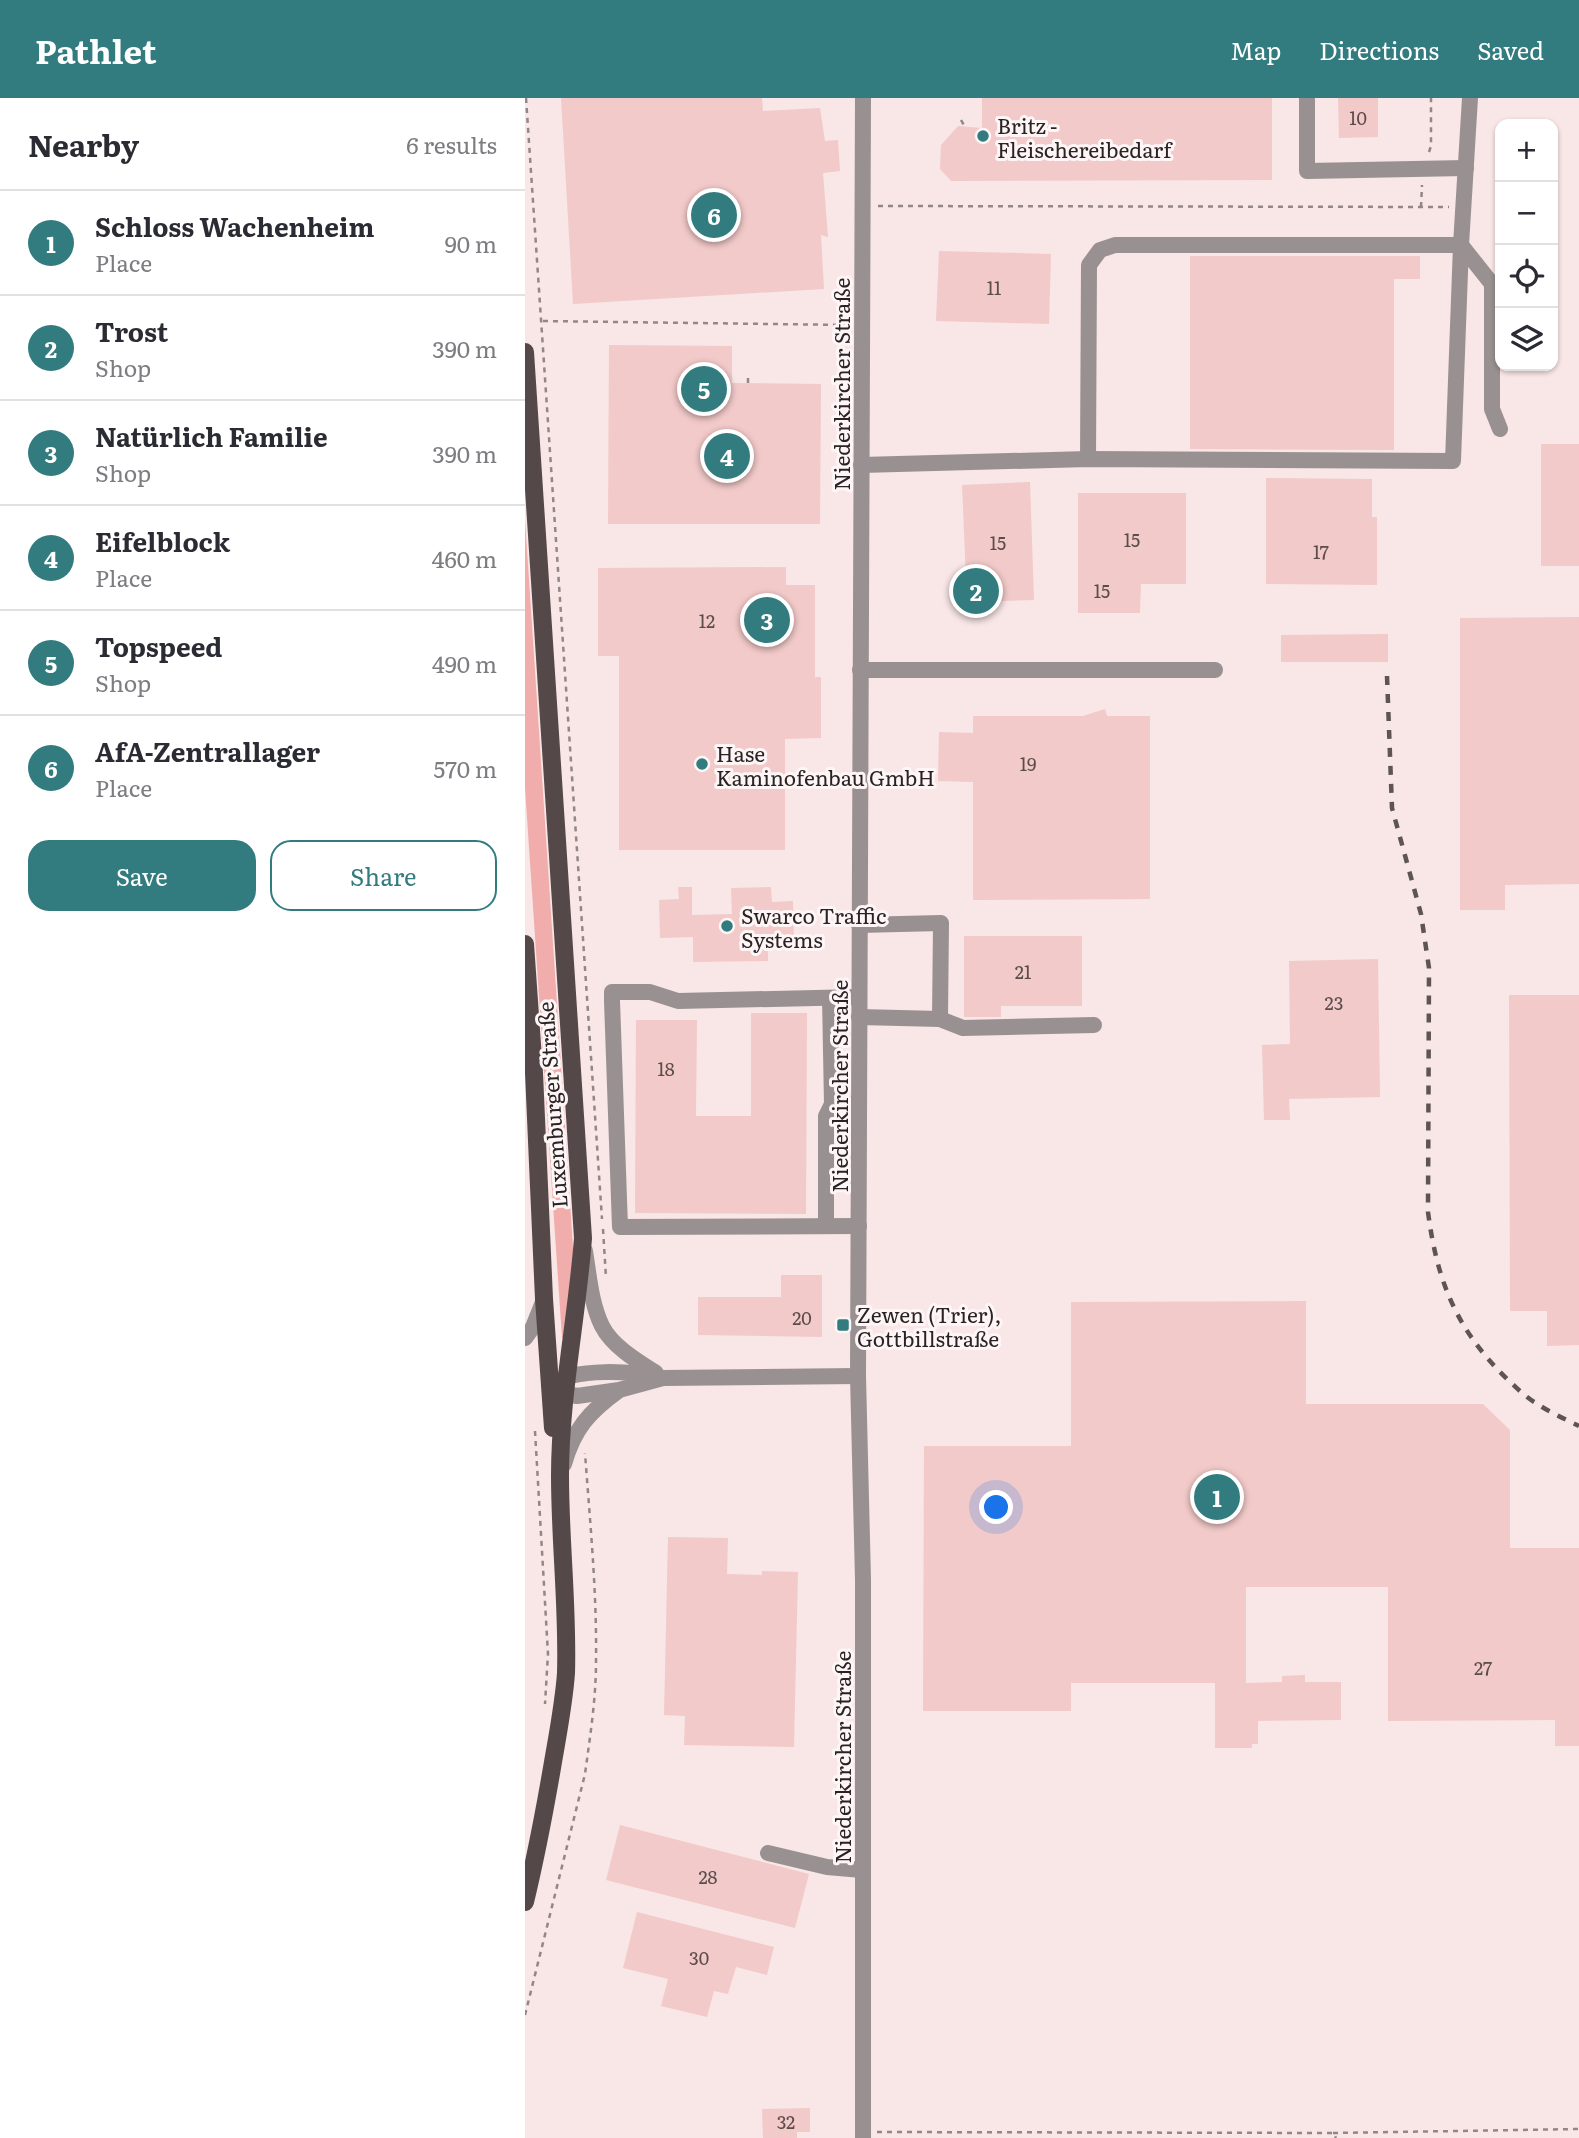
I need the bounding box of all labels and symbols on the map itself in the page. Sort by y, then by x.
house number: 10 [1349,104,1367,131]
place label: Britz - Fleischereibedarf [997,109,1173,164]
marker: Britz - Fleischereibedarf [975,128,991,144]
pin: 6 [691,189,737,241]
house number: 11 [987,274,1001,301]
street label: Niederkircher Straße [825,277,856,490]
pin: 5 [681,363,727,415]
pin: 4 [704,430,750,482]
house number: 15 [1124,526,1140,553]
house number: 15 [990,529,1006,556]
house number: 17 [1313,538,1329,565]
pin: 2 [953,565,999,617]
house number: 15 [1094,577,1110,604]
pin: 3 [744,594,790,646]
house number: 12 [699,607,715,634]
place label: Hase Kaminofenbau GmbH [716,737,935,792]
house number: 19 [1020,750,1036,777]
marker: Hase Kaminofenbau GmbH [694,756,710,772]
place label: Swarco Traffic Systems [741,899,887,954]
marker: Swarco Traffic Systems [719,918,735,934]
house number: 21 [1015,958,1031,985]
street label: Niederkircher Straße [823,979,854,1192]
house number: 23 [1325,989,1343,1016]
street label: Luxemburger Straße [528,1001,574,1209]
house number: 18 [657,1055,675,1082]
place label: Zewen (Trier), Gottbillstraße [857,1298,1001,1353]
house number: 20 [792,1304,812,1331]
marker: Zewen (Trier), Gottbillstraße [835,1317,851,1333]
pin: 1 [1194,1471,1240,1523]
your location [979,1490,1013,1524]
street label: Niederkircher Straße [826,1650,857,1863]
house number: 27 [1474,1654,1492,1681]
house number: 28 [698,1863,718,1890]
house number: 30 [689,1944,709,1971]
house number: 32 [777,2108,795,2135]

